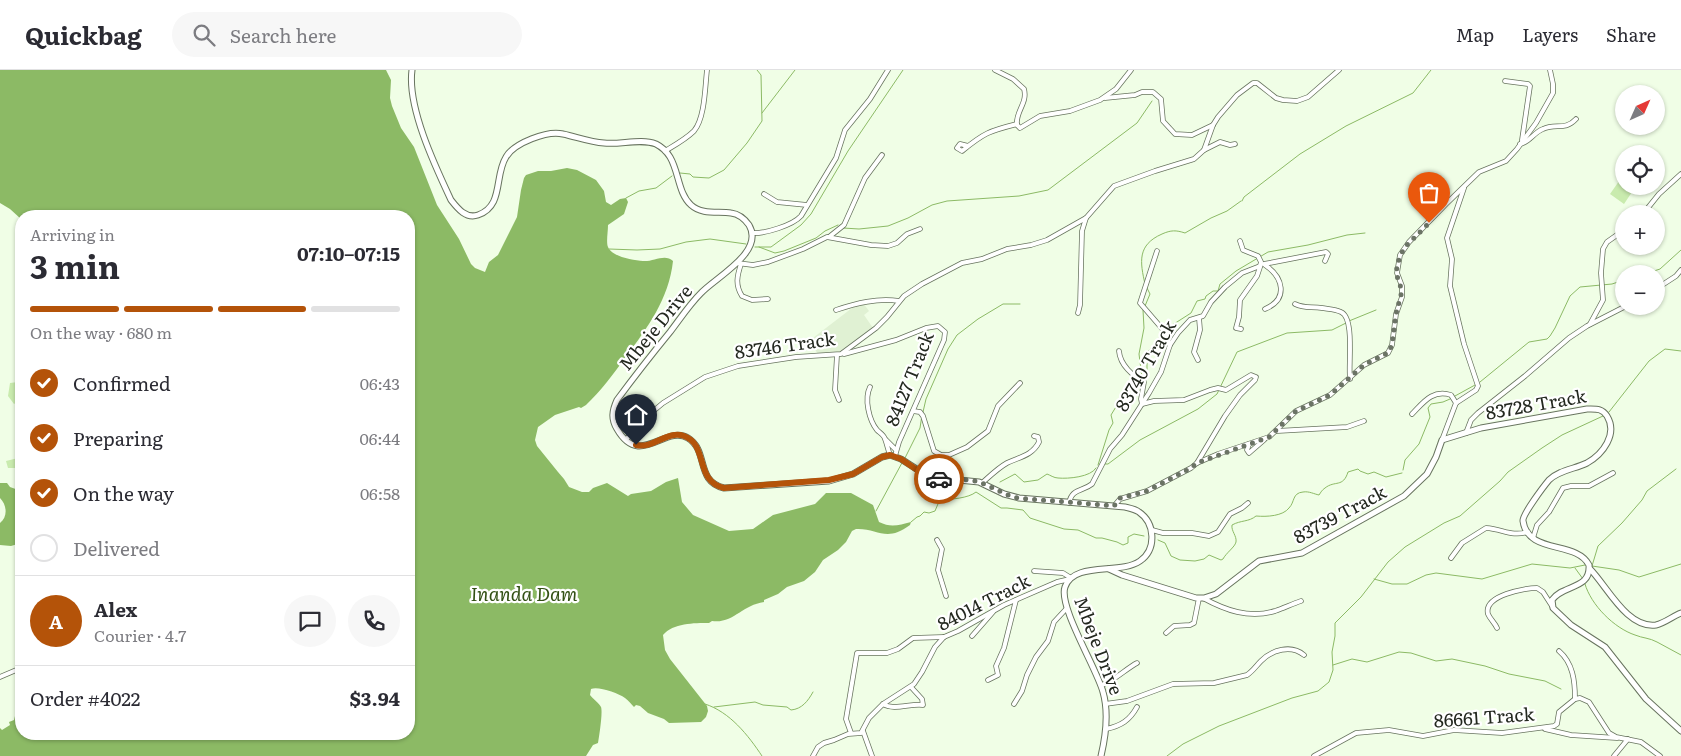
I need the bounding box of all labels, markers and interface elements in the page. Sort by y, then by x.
search box [172,12,522,57]
text: Quickbag [25,17,142,52]
icon: search [190,21,218,49]
text: Search here [230,21,336,49]
text: Map [1456,21,1494,48]
text: Layers [1522,21,1578,48]
text: Share [1606,21,1656,48]
north arrow [1615,85,1665,135]
map controls [1615,85,1665,315]
button: locate [1615,145,1665,195]
pin [1408,172,1450,223]
icon: bag [1415,179,1443,207]
button: + [1615,205,1665,255]
text: Arriving in [30,222,115,246]
text: 07:10–07:15 [297,239,400,267]
text: 3 min [30,241,120,289]
button: − [1615,265,1665,315]
street label: Mbeje Drive [612,278,698,376]
street label: 83740 Track [1108,314,1182,416]
text: On the way · 680 m [30,320,172,344]
street label: 83746 Track [733,324,838,365]
street label: 84127 Track [877,326,940,430]
icon: check [30,369,58,397]
text: Confirmed [73,369,171,397]
text: 06:43 [360,371,400,395]
street label: 83728 Track [1483,381,1589,426]
pin [615,394,657,445]
icon: home [622,401,650,429]
icon: check [30,424,58,452]
text: Preparing [73,424,163,452]
text: 06:44 [360,426,400,450]
courier [914,454,964,504]
icon: car [925,465,953,493]
street label: 83739 Track [1288,477,1391,549]
icon: check [30,479,58,507]
text: On the way [73,479,174,507]
text: 06:58 [360,481,400,505]
text: Delivered [73,534,160,562]
street label: 84014 Track [932,566,1035,637]
water label: Inanda Dam [471,579,578,607]
street label: Mbeje Drive [1068,592,1131,699]
text: Alex [94,595,137,623]
button: chat [284,595,336,647]
button: phone [348,595,400,647]
text: A [49,607,63,635]
text: Courier · 4.7 [94,623,186,647]
text: Order #4022 [30,684,140,712]
text: $3.94 [350,684,400,712]
street label: 86661 Track [1433,699,1536,733]

